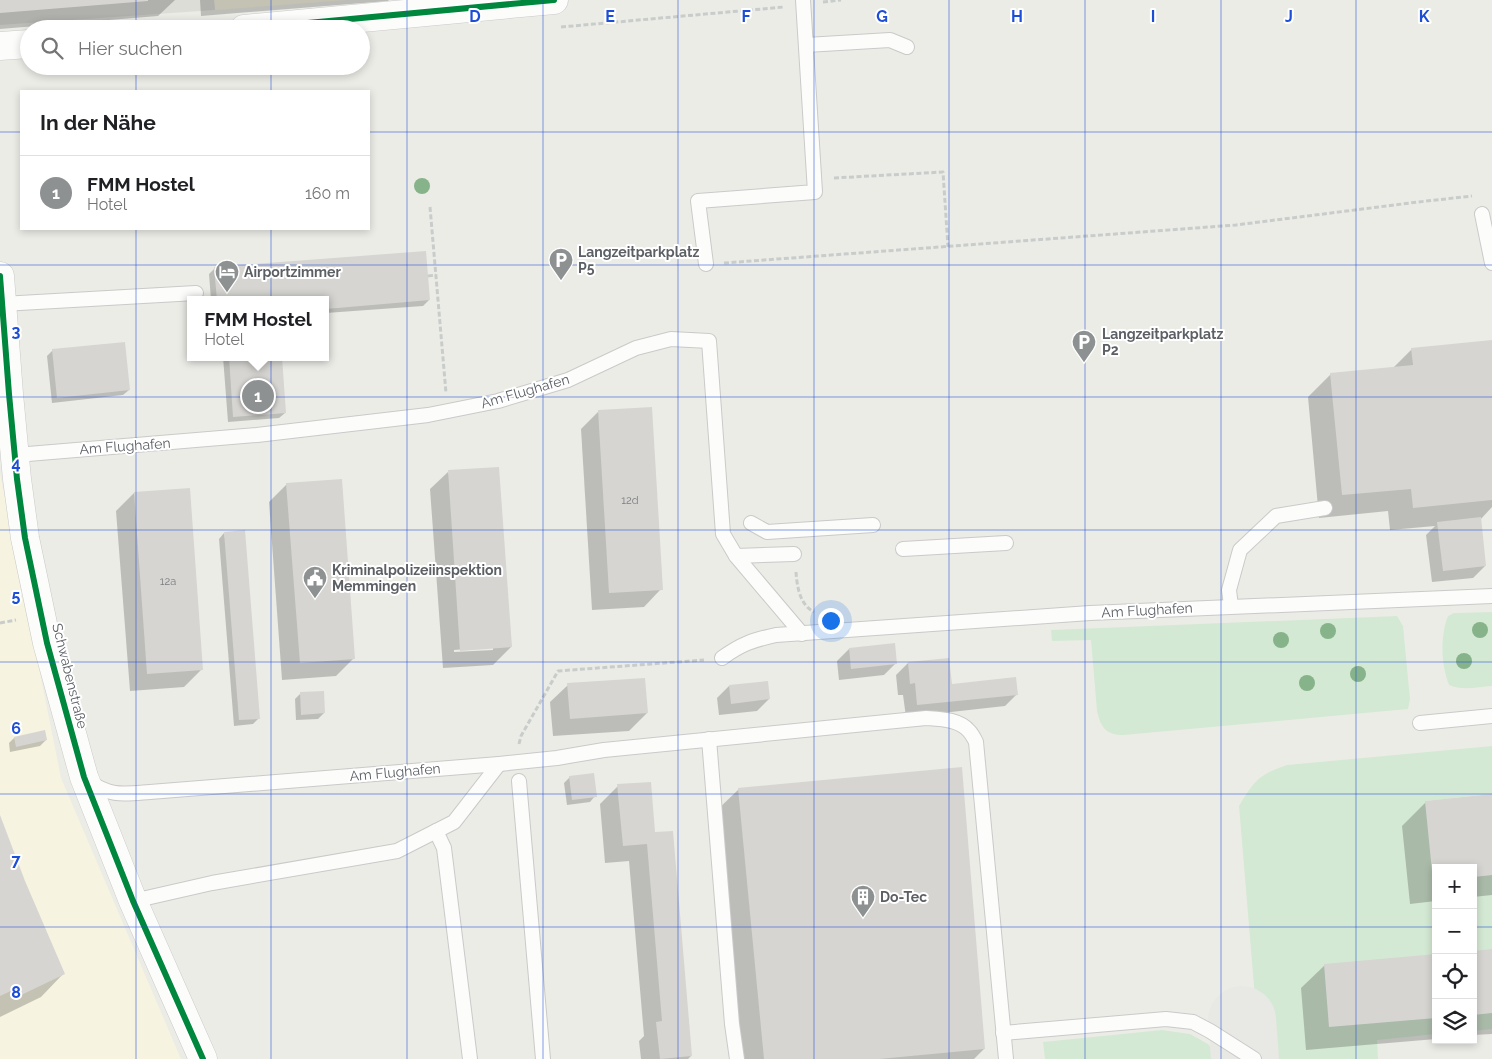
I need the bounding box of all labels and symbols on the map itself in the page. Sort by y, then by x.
text: D [469,7,481,26]
text: E [605,7,615,26]
text: F [741,7,751,26]
text: G [876,7,888,26]
text: H [1011,7,1023,26]
text: I [1151,7,1155,26]
text: J [1285,7,1293,26]
text: K [1419,7,1430,26]
place label: Langzeitparkplatz P5 [578,244,699,276]
parking icon: Langzeitparkplatz P5 [548,247,574,281]
hotel icon: Airportzimmer [214,259,240,293]
place label: Airportzimmer [244,264,341,280]
text: 3 [12,322,21,341]
place label: Langzeitparkplatz P2 [1102,326,1223,358]
parking icon: Langzeitparkplatz P2 [1071,329,1097,363]
street label: Am Flughafen [479,371,571,411]
pin: 1 [242,377,274,415]
street label: Am Flughafen [79,435,171,457]
text: 4 [11,454,21,473]
house number: 12d [621,494,639,507]
place label: Kriminalpolizeiinspektion Memmingen [332,562,502,594]
public building icon: Kriminalpolizeiinspektion Memmingen [302,565,328,599]
house number: 12a [160,575,176,588]
text: 5 [12,586,21,605]
street label: Am Flughafen [1101,600,1193,620]
your location [818,608,844,634]
street label: Schwabenstraße [49,622,91,730]
text: 6 [11,719,21,738]
street label: Am Flughafen [349,760,441,784]
text: 7 [12,851,21,870]
building icon: Do-Tec [850,884,876,918]
place label: Do-Tec [880,889,927,905]
text: 8 [11,983,21,1002]

